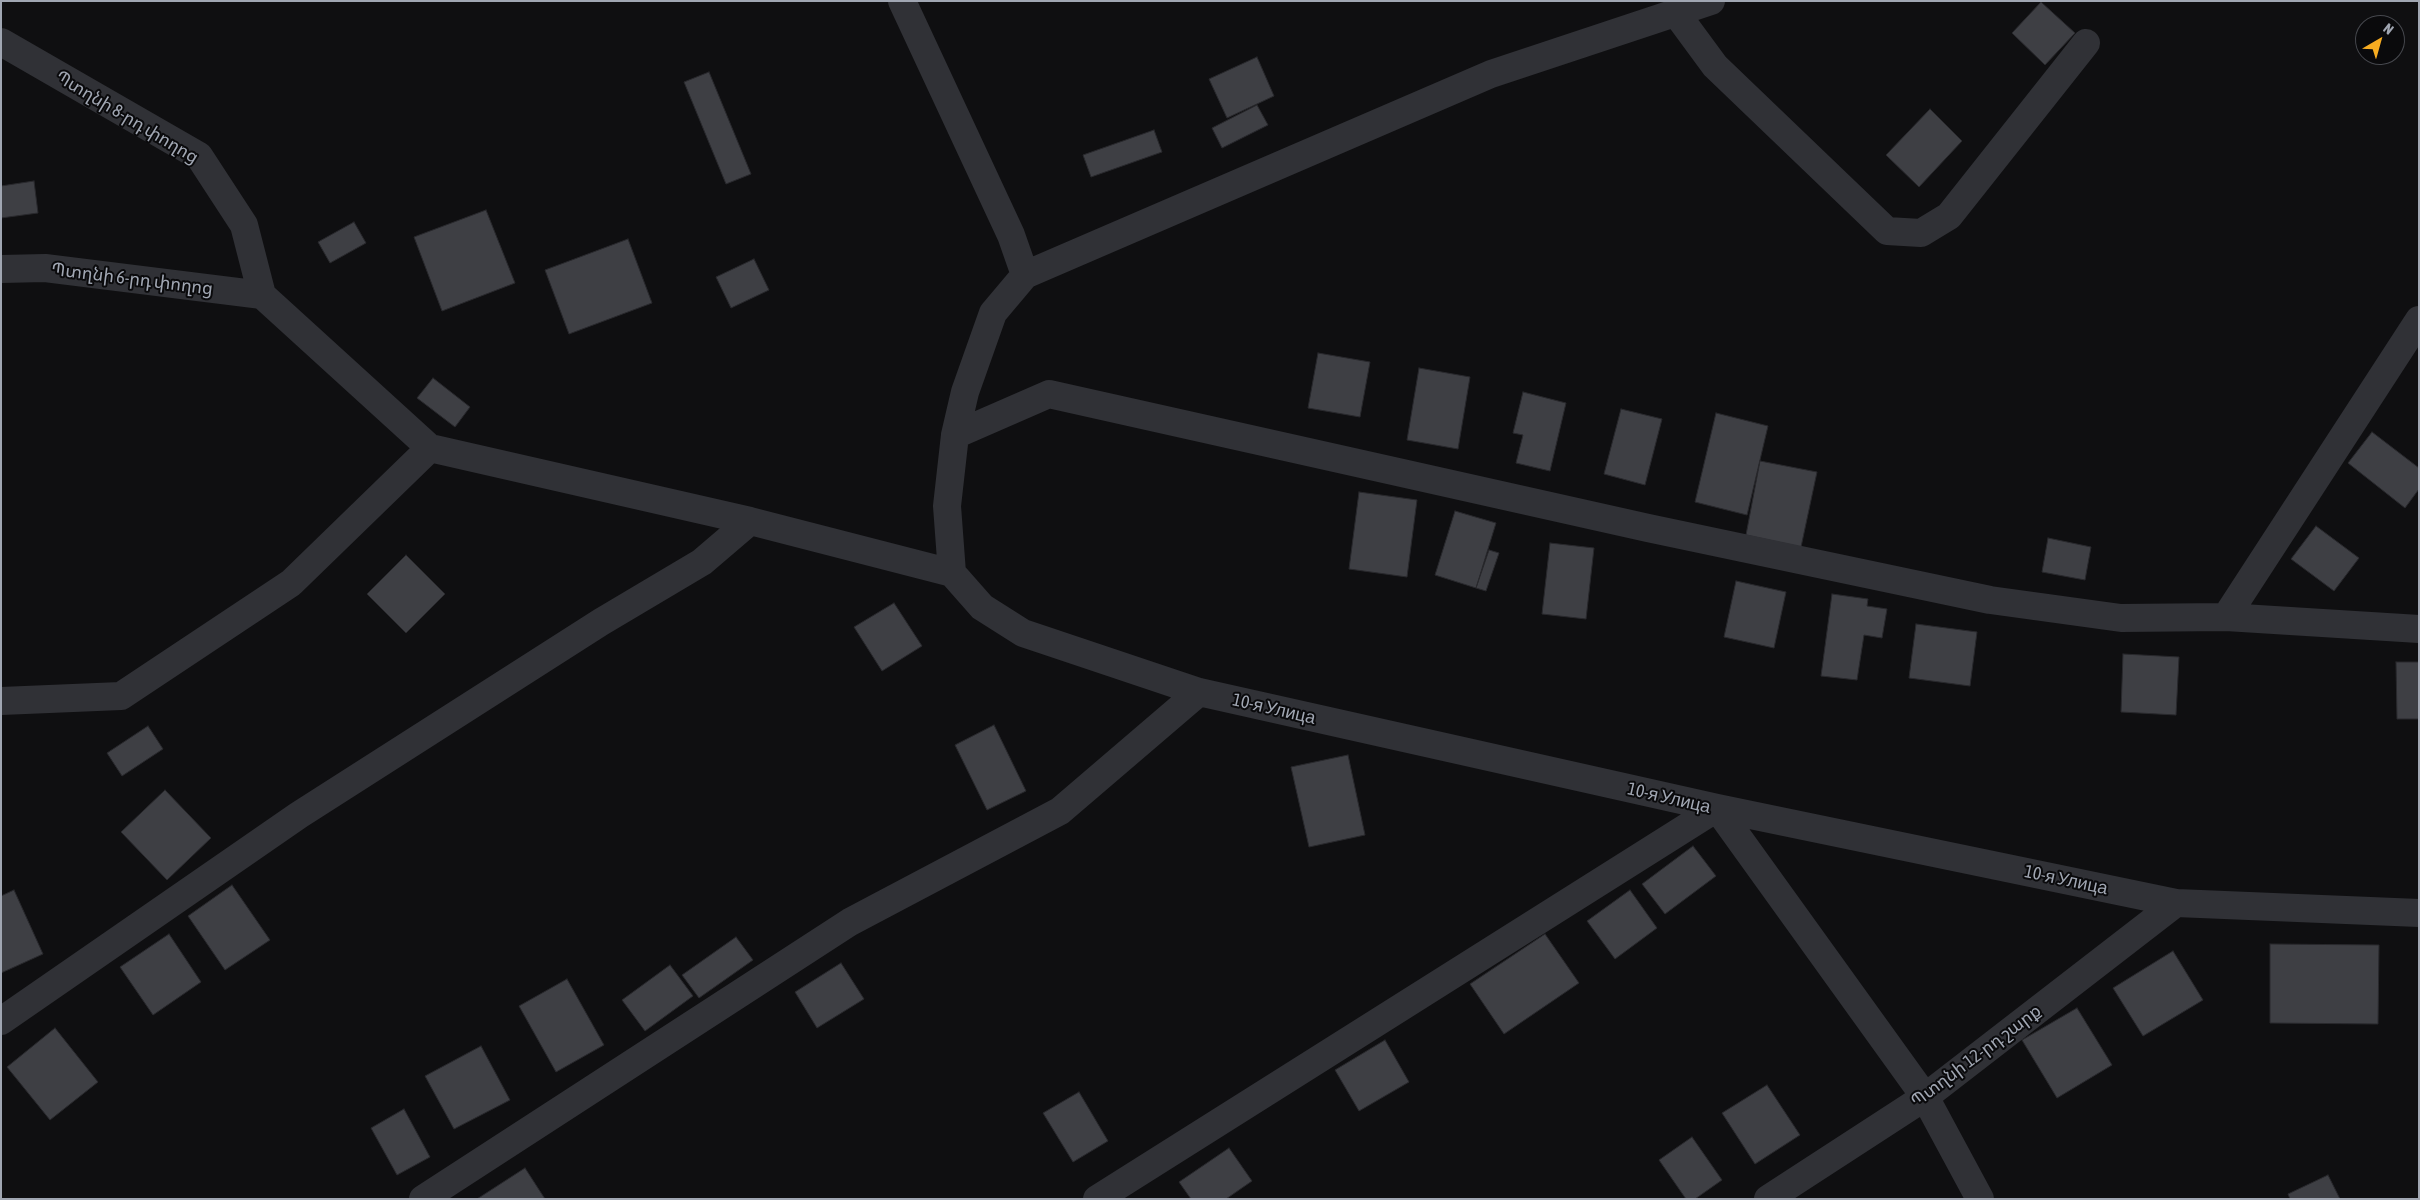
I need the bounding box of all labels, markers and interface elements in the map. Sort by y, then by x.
north arrow [2355,15,2405,65]
text: N [2380,20,2397,38]
street label: Պտղնի 8-րդ փողոց [52,66,202,168]
street label: Պտղնի 6-րդ փողոց [50,258,214,300]
street label: 10-я Улица [1230,689,1318,729]
street label: 10-я Улица [1625,778,1713,818]
street label: 10-я Улица [2022,861,2110,899]
street label: Պտղնի 12-րդ շարք [1907,1000,2045,1112]

